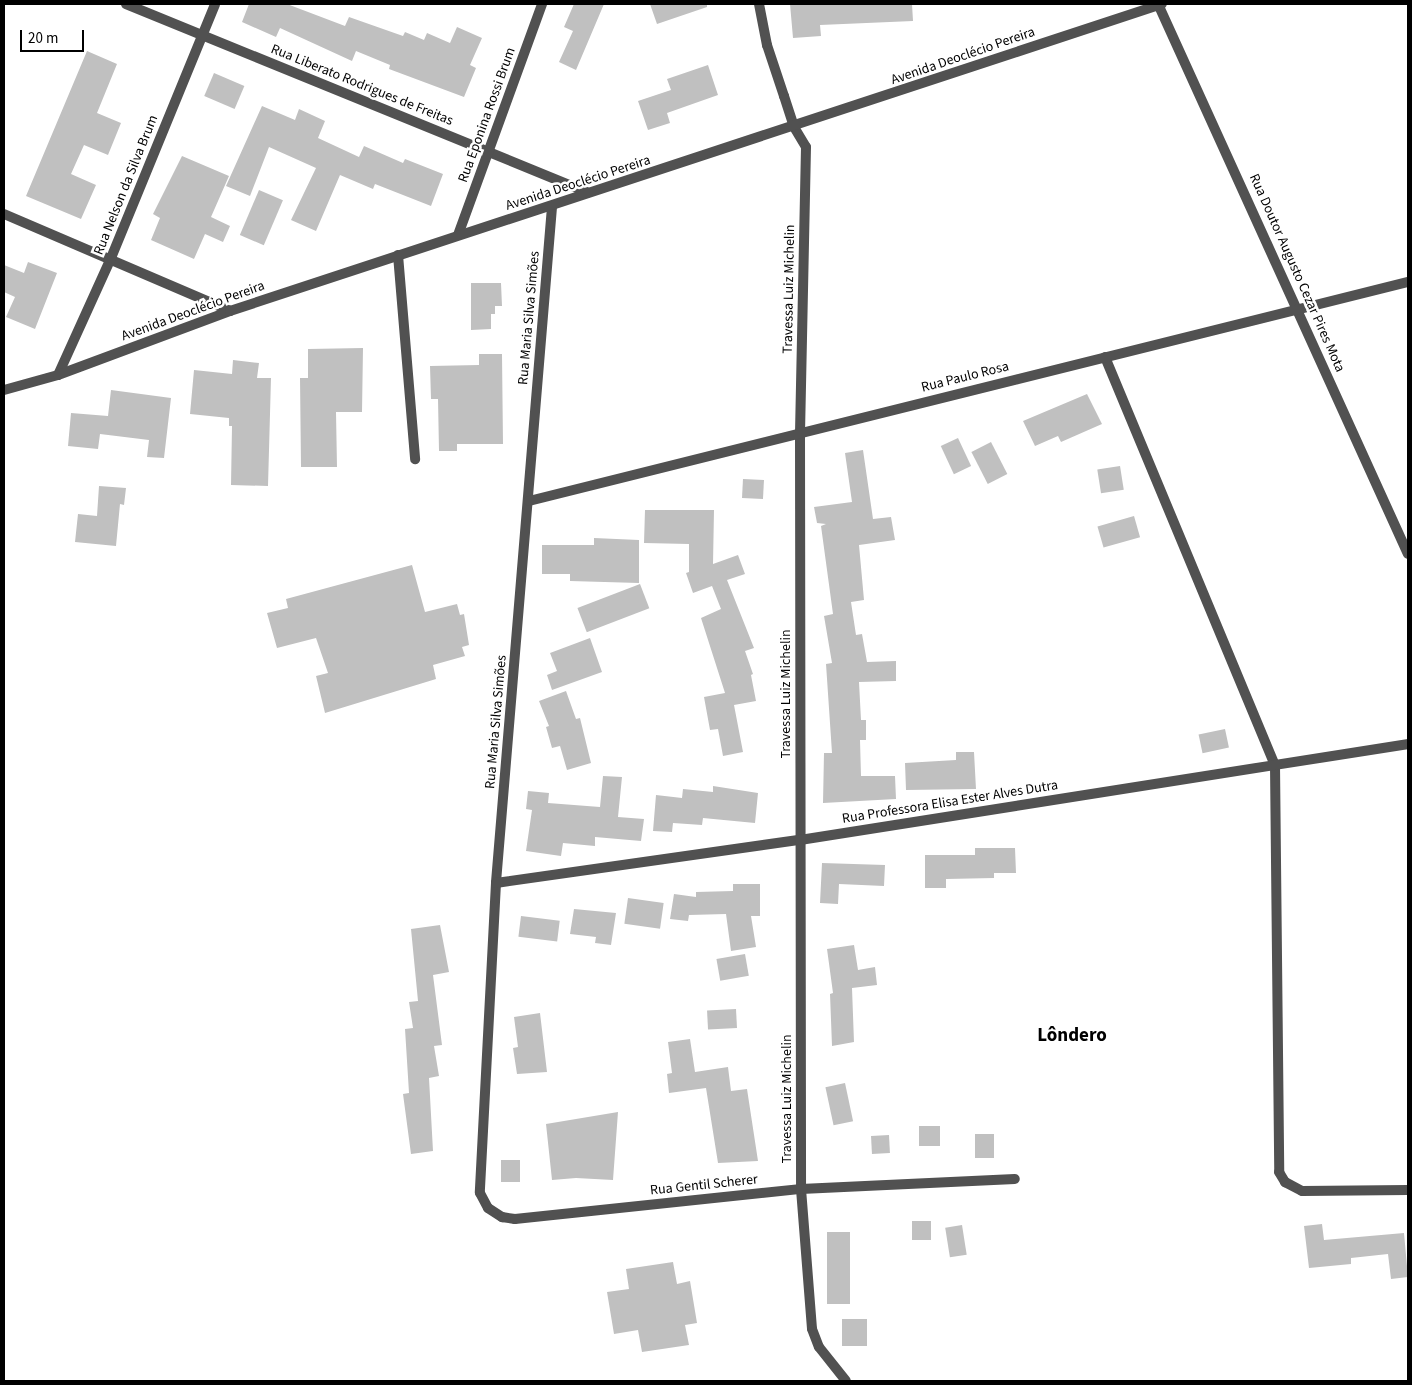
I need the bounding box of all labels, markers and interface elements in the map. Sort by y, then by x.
scale bar [22,20,86,52]
street label: Avenida Deoclécio Pereira [889,23,1037,89]
text: 20 m [28,28,58,49]
street label: Rua Liberato Rodrigues de Freitas [268,41,456,129]
street label: Rua Eponina Rossi Brum [455,45,519,185]
street label: Rua Nelson da Silva Brum [90,113,162,257]
street label: Avenida Deoclécio Pereira [504,152,652,214]
street label: Rua Doutor Augusto Cezar Pires Mota [1246,171,1348,375]
street label: Travessa Luiz Michelin [779,224,799,354]
street label: Rua Maria Silva Simões [515,250,543,386]
street label: Avenida Deoclécio Pereira [119,277,267,345]
street label: Rua Paulo Rosa [919,358,1011,396]
street label: Travessa Luiz Michelin [778,629,794,759]
street label: Rua Maria Silva Simões [482,654,510,790]
street label: Rua Professora Elisa Ester Alves Dutra [841,777,1059,827]
district label: Lôndero [1037,1025,1107,1047]
street label: Travessa Luiz Michelin [779,1034,795,1164]
street label: Rua Gentil Scherer [649,1171,759,1199]

